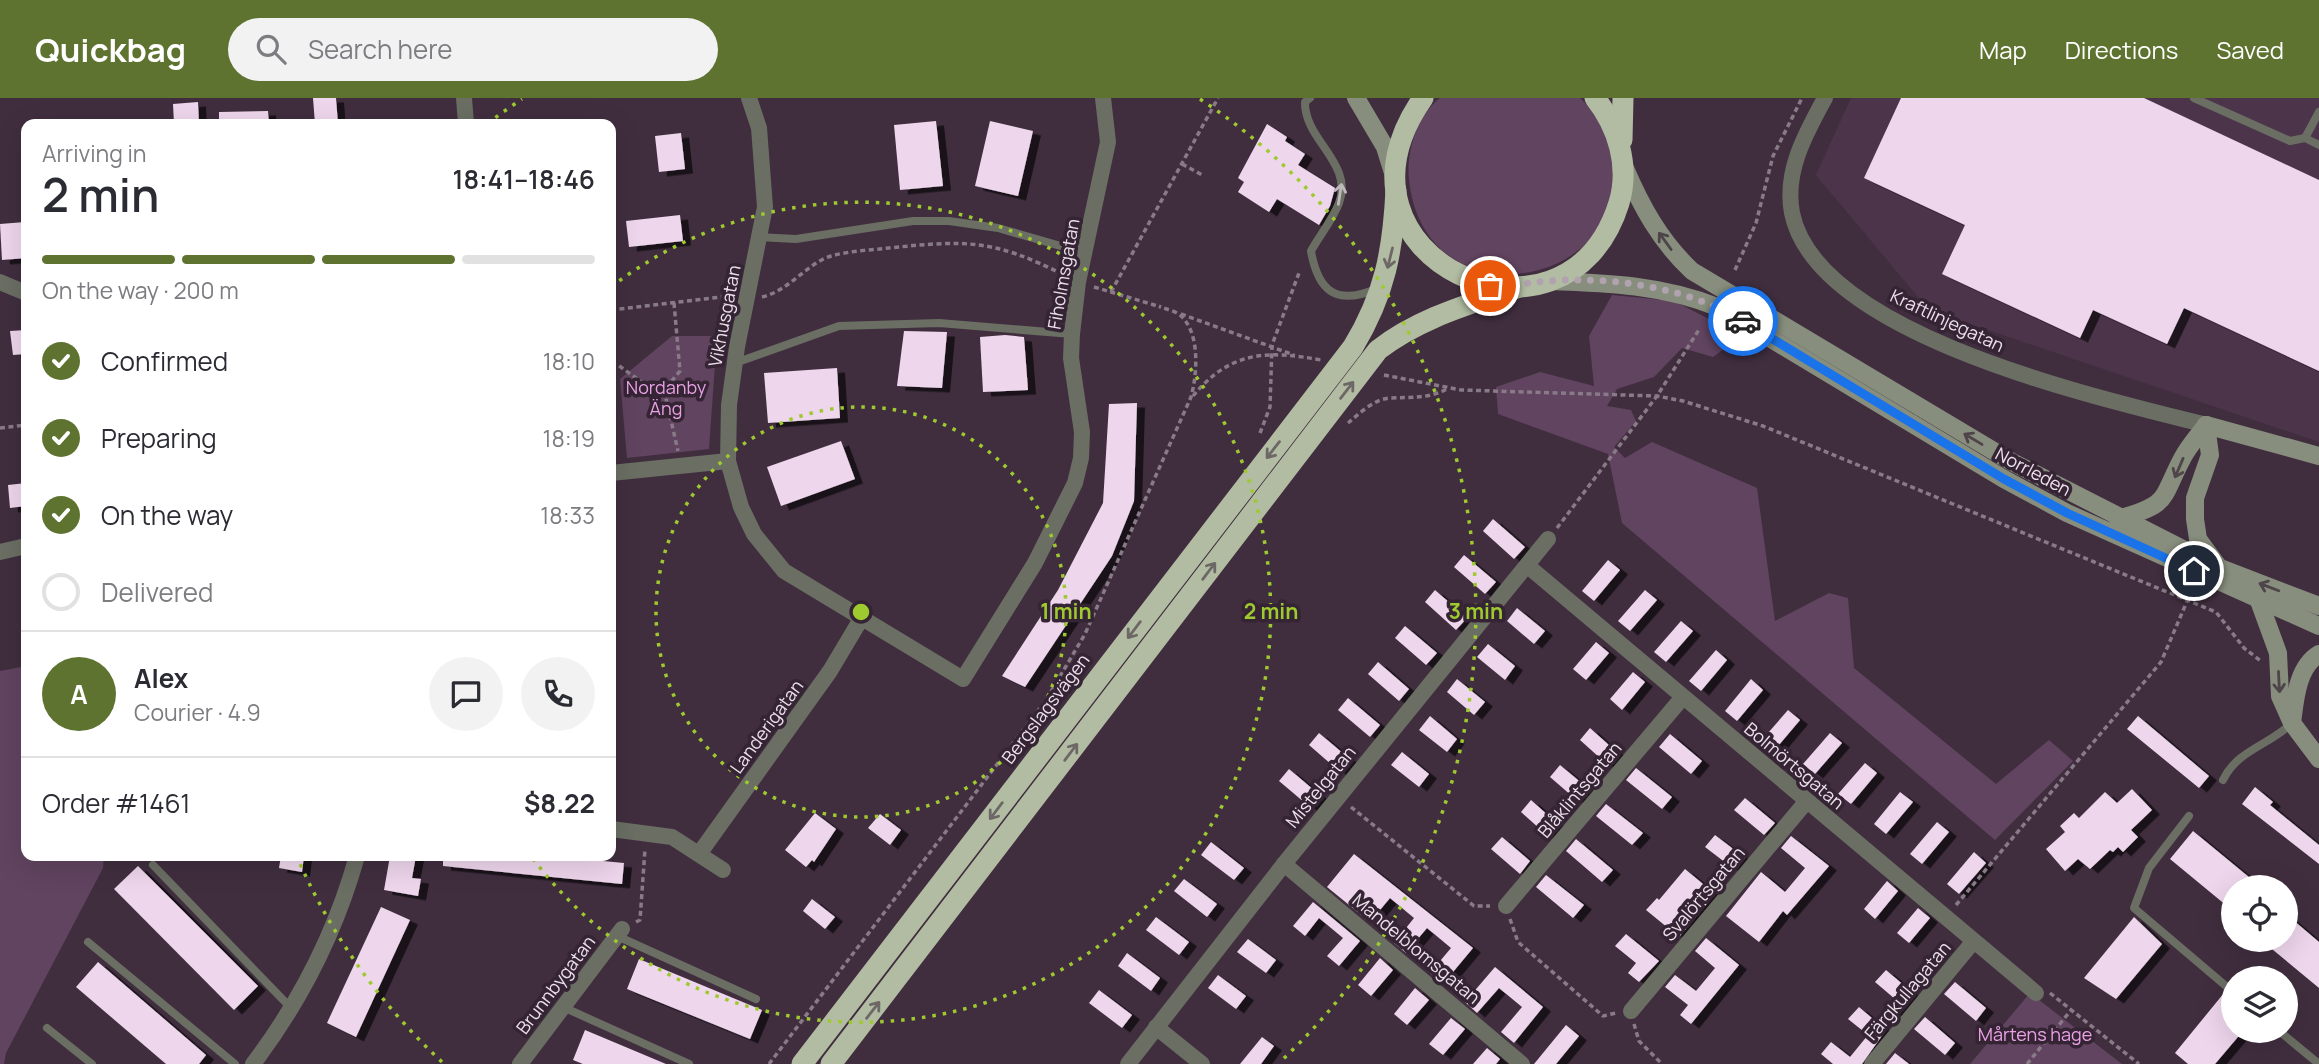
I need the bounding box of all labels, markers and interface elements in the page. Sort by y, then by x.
search box [228,18,718,81]
text: Quickbag [35,27,186,72]
icon: search [252,30,290,68]
text: Search here [308,31,453,67]
text: Map [1979,33,2027,66]
text: Directions [2065,33,2178,66]
text: Saved [2216,33,2284,66]
text: Arriving in [42,137,147,169]
text: 18:41–18:46 [452,161,595,197]
text: 2 min [42,163,159,226]
one-way arrow [1334,183,1347,206]
street label: Fiholmsgatan [1041,217,1085,331]
one-way arrow [1657,232,1672,251]
one-way arrow [1382,246,1396,269]
pin [1460,256,1520,316]
street label: Vikhusgatan [702,263,746,369]
icon: bag [1471,267,1509,305]
text: On the way · 200 m [42,274,239,306]
street label: Kraftlinjegatan [1887,283,2008,357]
courier [1708,286,1778,356]
icon: car [1724,302,1762,340]
icon: check [42,342,80,380]
text: Confirmed [101,343,228,379]
text: 18:10 [543,345,595,377]
park label: Nordanby Äng [626,375,707,420]
one-way arrow [1339,381,1354,400]
icon: check [42,419,80,457]
text: Preparing [101,420,217,456]
text: 18:19 [543,422,595,454]
one-way arrow [1963,432,1983,446]
one-way arrow [1266,440,1281,459]
street label: Norrleden [1992,441,2075,501]
one-way arrow [2171,457,2184,479]
icon: check [42,496,80,534]
text: On the way [101,497,233,533]
text: 18:33 [540,499,595,531]
pin [2164,541,2224,601]
icon: home [2175,552,2213,590]
one-way arrow [1201,562,1216,580]
text: Delivered [101,574,213,610]
one-way arrow [2259,579,2281,592]
text: 1 min [1040,597,1092,625]
text: 2 min [1244,597,1298,625]
text: 3 min [1449,597,1503,625]
centre of rings [849,600,873,624]
one-way arrow [1127,620,1142,639]
street label: Bergslagsvägen [996,648,1094,768]
button: chat [429,657,503,731]
button: phone [521,657,595,731]
text: Alex [134,660,188,696]
one-way arrow [2273,670,2286,693]
street label: Landerigatan [724,675,808,778]
text: A [70,676,88,712]
text: Courier · 4.9 [134,696,261,728]
street label: Bolmörtsgatan [1740,716,1850,814]
street label: Blåklintsgatan [1532,736,1627,842]
street label: Mistelgatan [1280,740,1361,832]
one-way arrow [1063,743,1078,761]
text: Order #1461 [42,785,190,821]
text: $8.22 [524,785,595,821]
one-way arrow [989,801,1004,820]
street label: Svalörtsgatan [1657,841,1750,946]
map controls [2221,875,2298,1043]
button: locate [2221,875,2298,952]
street label: Mandelblomsgatan [1348,888,1486,1009]
street label: Brunnbygatan [510,930,600,1039]
street label: Färgkullagatan [1859,936,1956,1045]
button: layers [2221,966,2298,1043]
one-way arrow [865,1001,880,1020]
park label: Mårtens hage [1978,1022,2092,1046]

